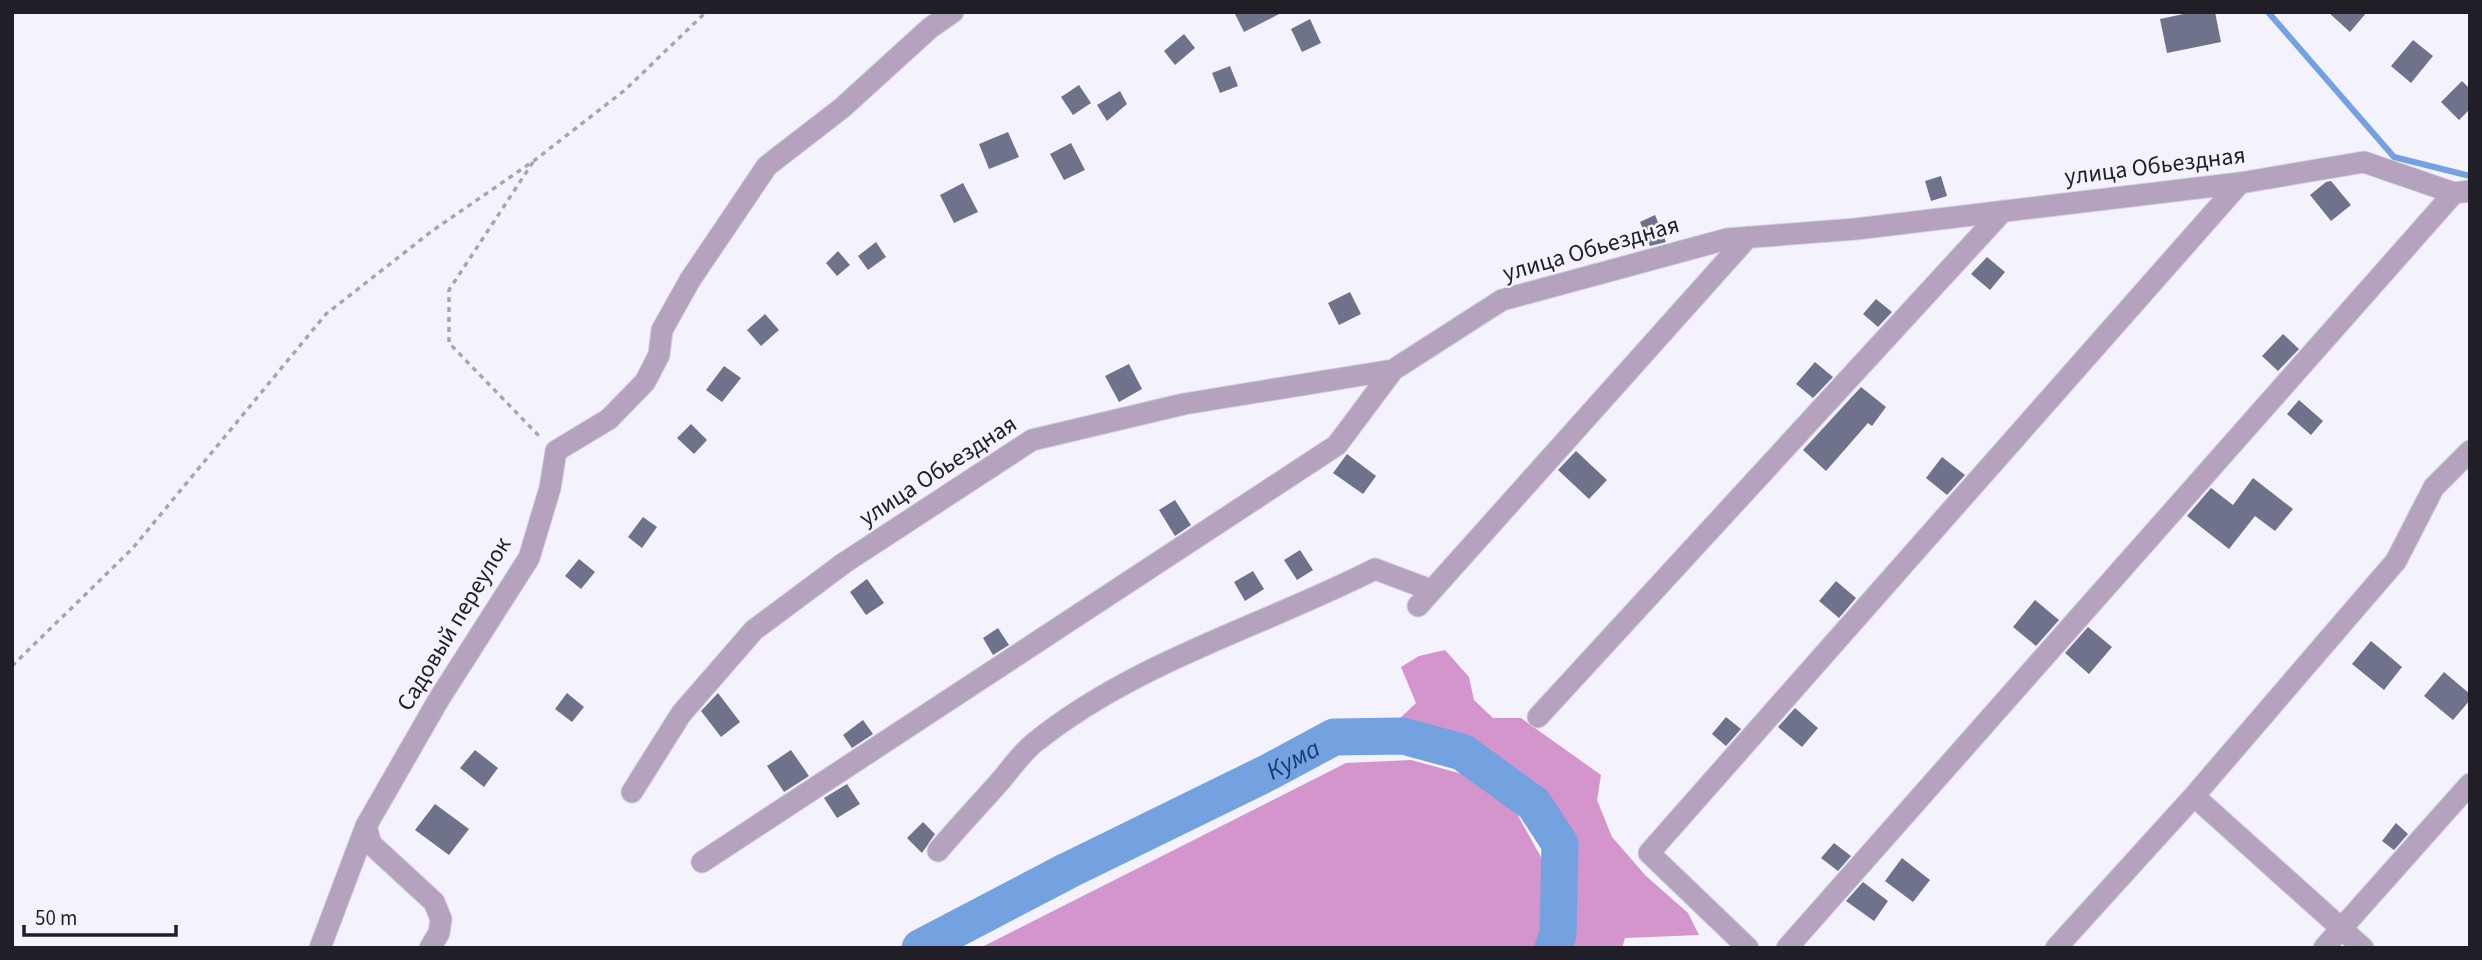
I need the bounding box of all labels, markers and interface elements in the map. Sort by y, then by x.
street label: улица Обьездная [2063,138,2247,194]
street label: улица Обьездная [1499,207,1683,291]
street label: улица Обьездная [852,407,1024,535]
street label: Садовый переулок [388,530,520,718]
water label: Кума [1259,729,1327,789]
scale bar [24,894,177,938]
text: 50 m [35,903,77,933]

